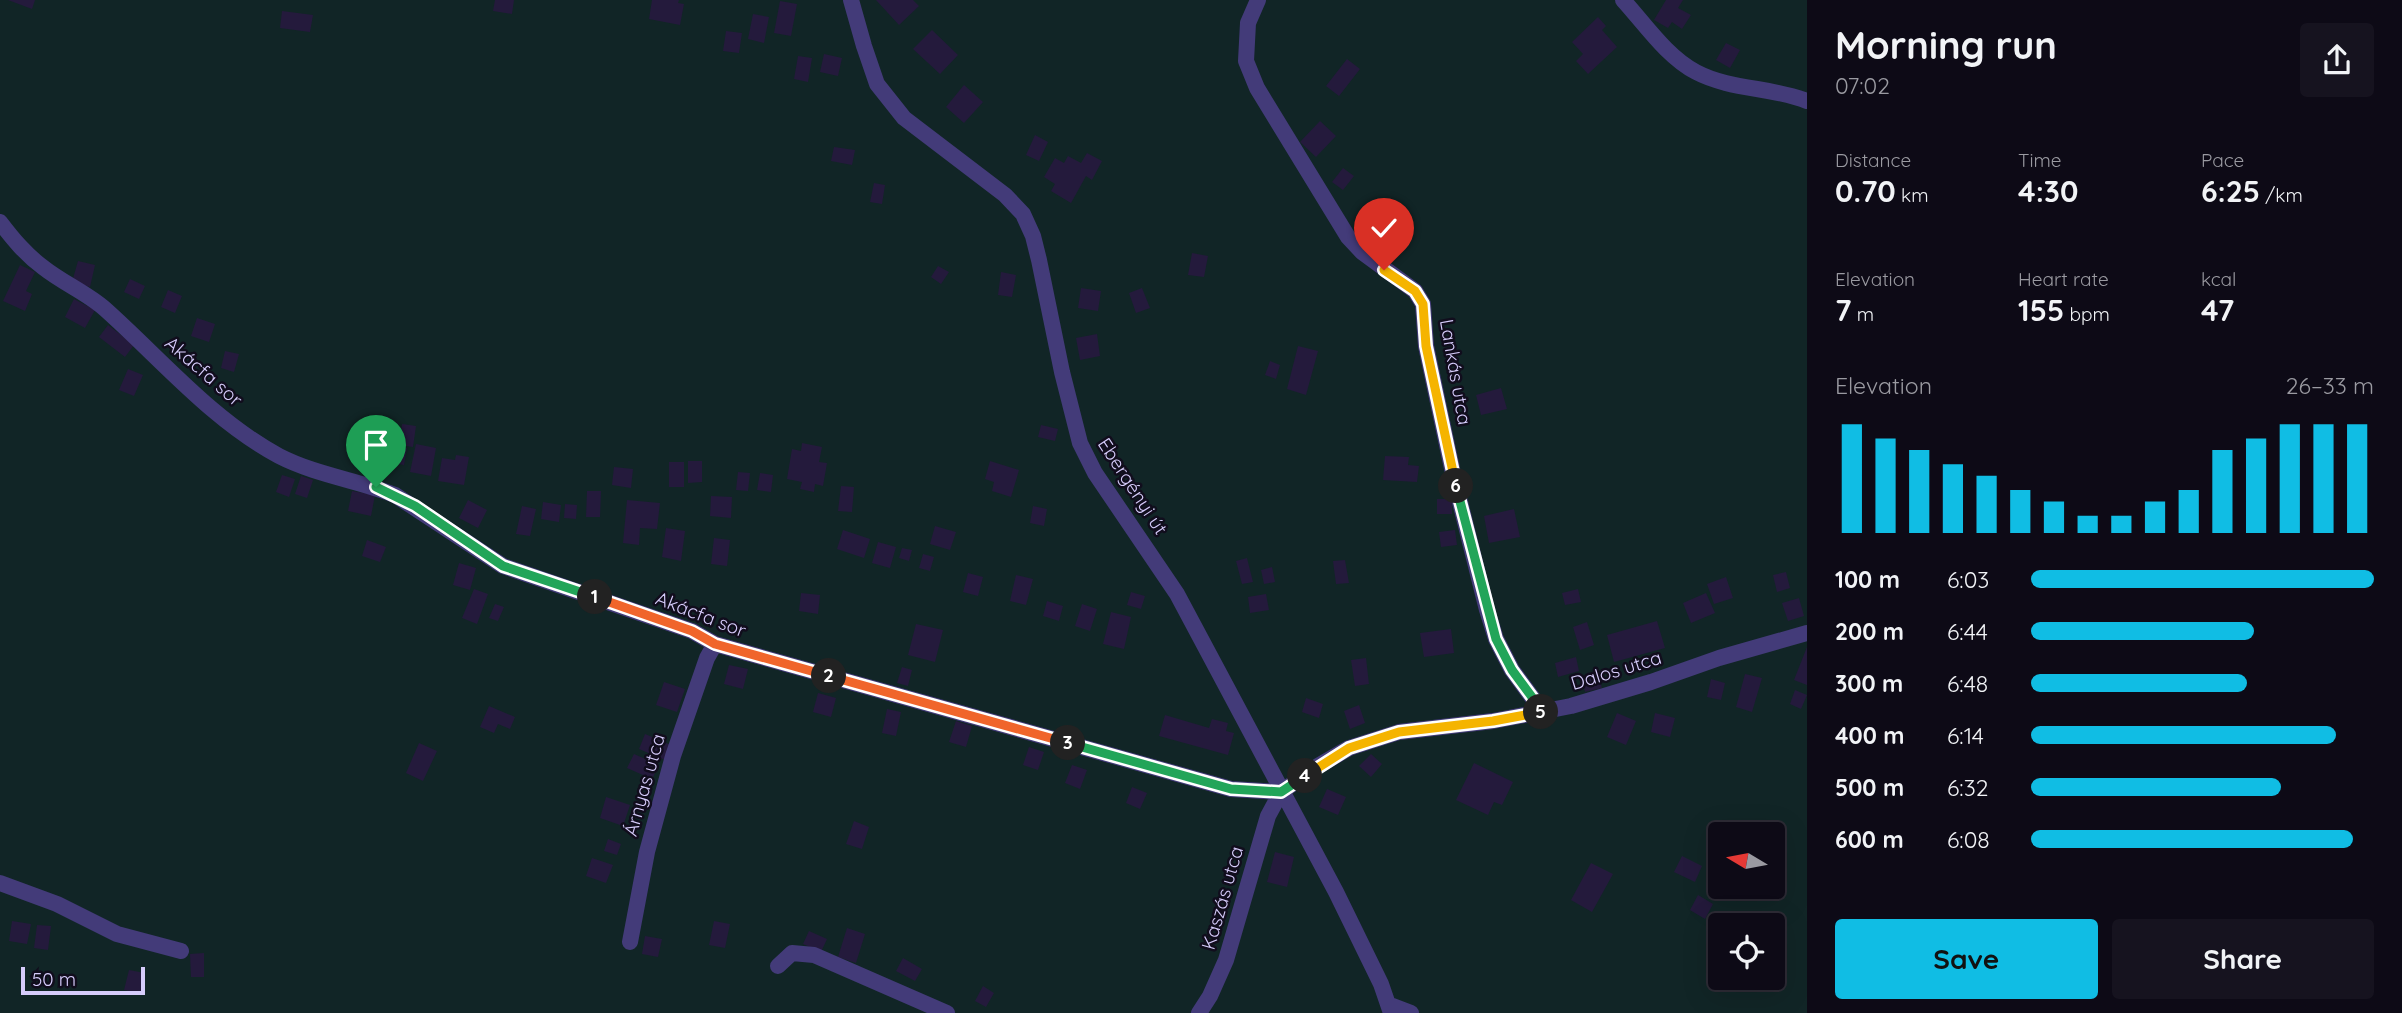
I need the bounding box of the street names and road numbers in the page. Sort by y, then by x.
street label: Lankás utca [1435,317,1477,427]
street label: Akácfa sor [160,331,248,412]
street label: Ebergényi út [1093,433,1173,539]
street label: Akácfa sor [652,586,750,642]
street label: Dalos utca [1568,645,1664,695]
street label: Árnyas utca [618,731,670,839]
street label: Kaszás utca [1196,844,1248,952]

